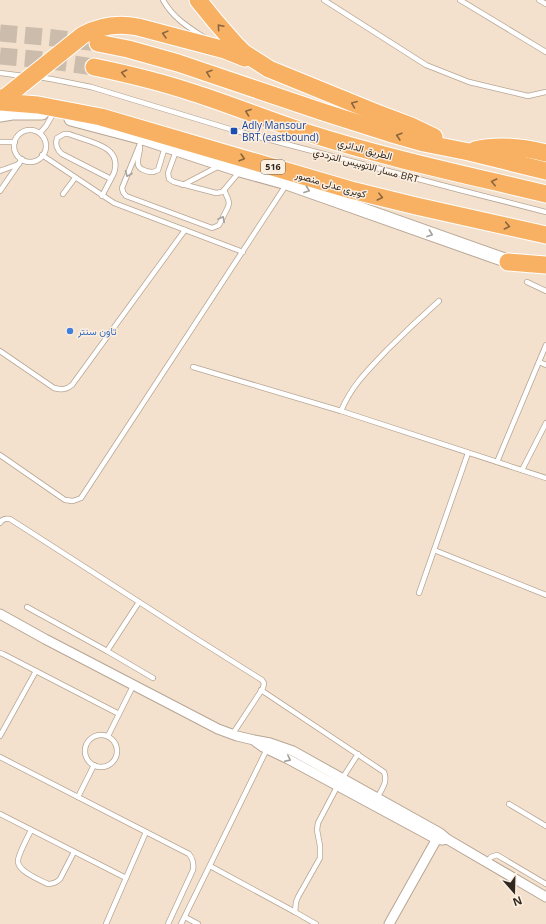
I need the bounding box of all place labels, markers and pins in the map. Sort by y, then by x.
place label: Adly Mansour BRT (eastbound) [242,118,319,144]
marker: Adly Mansour BRT (eastbound) [229,126,239,136]
place label: تاون سنتر [77,324,116,338]
marker: تاون سنتر [65,326,75,336]

